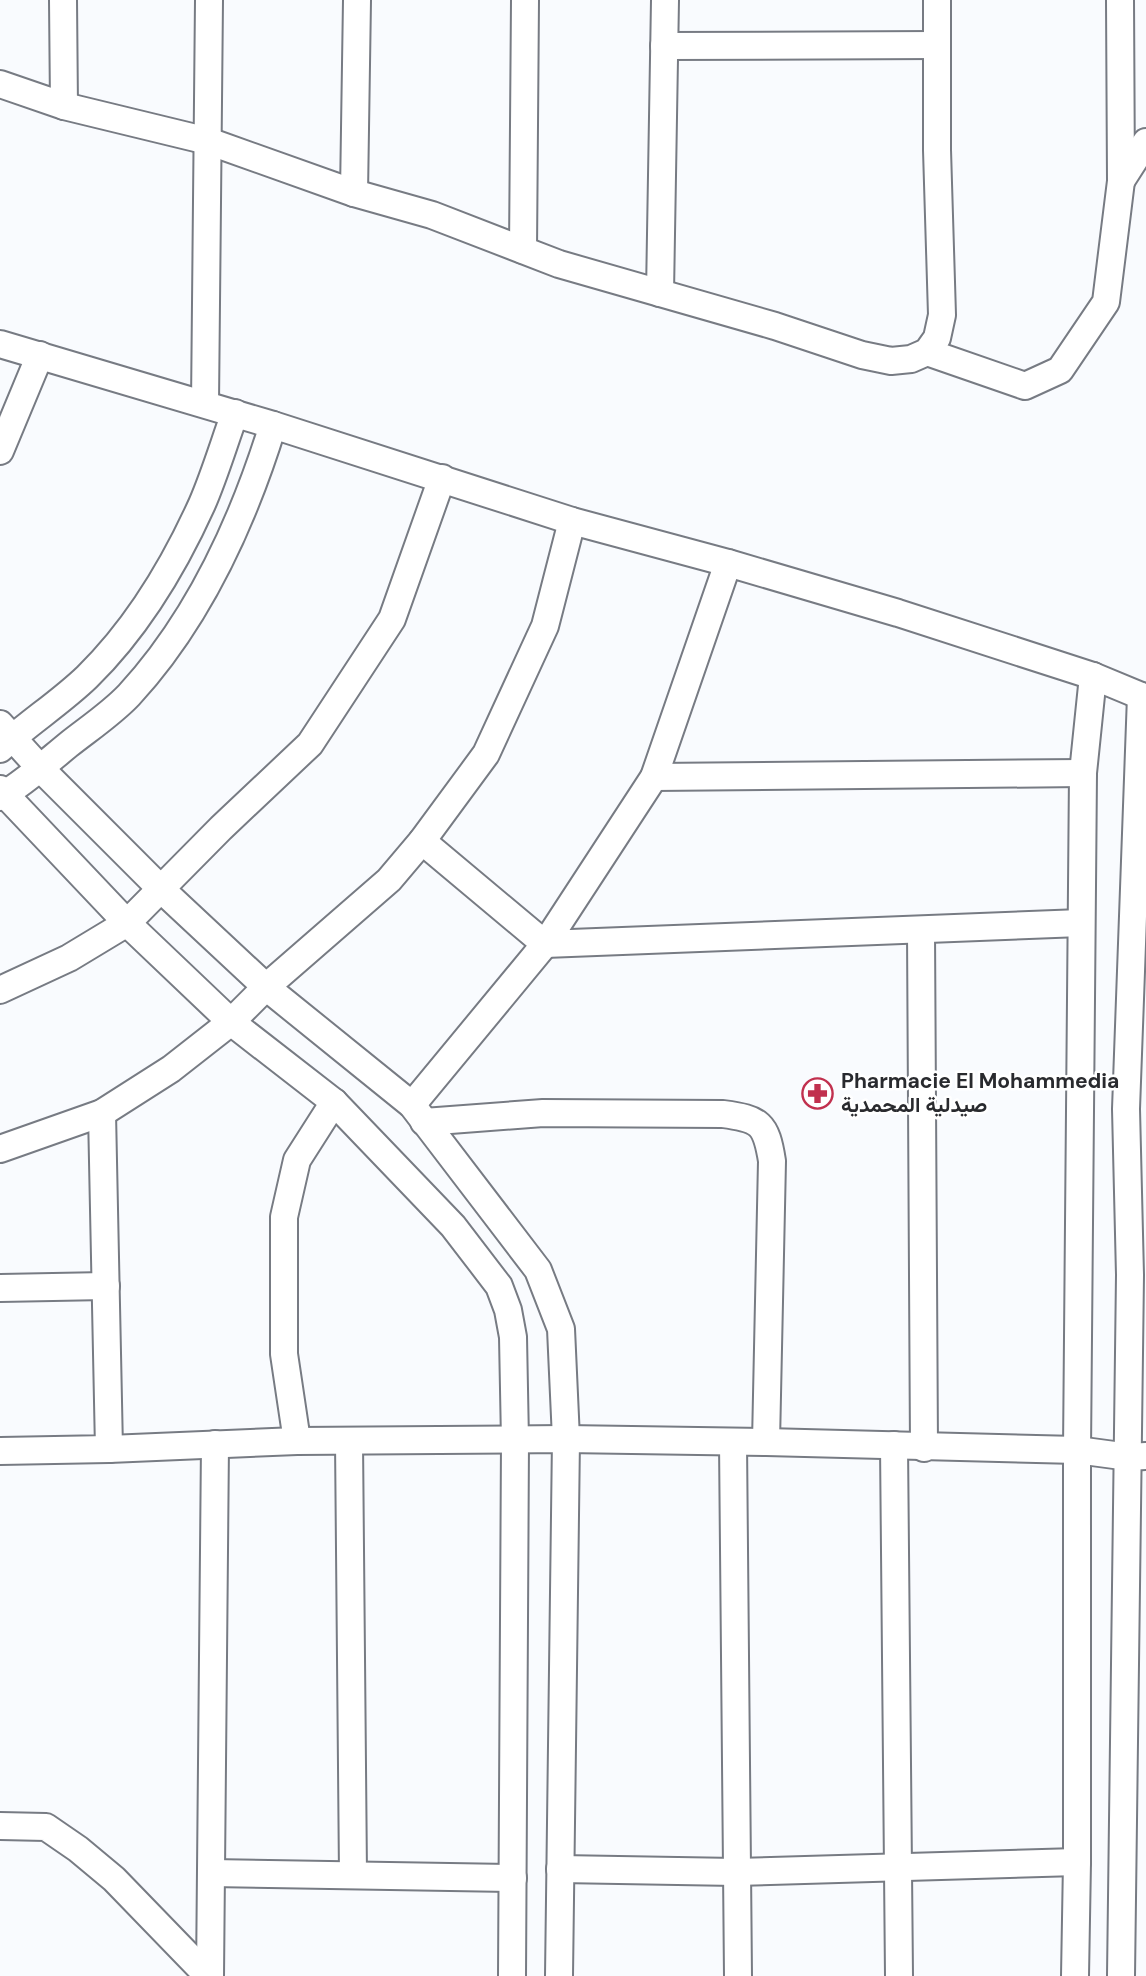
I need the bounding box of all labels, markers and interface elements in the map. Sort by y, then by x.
place label: Pharmacie El Mohammedia صيدلية المحمدية [841,1067,1119,1119]
pharmacy icon: Pharmacie El Mohammedia صيدلية المحمدية [801,1076,835,1110]

